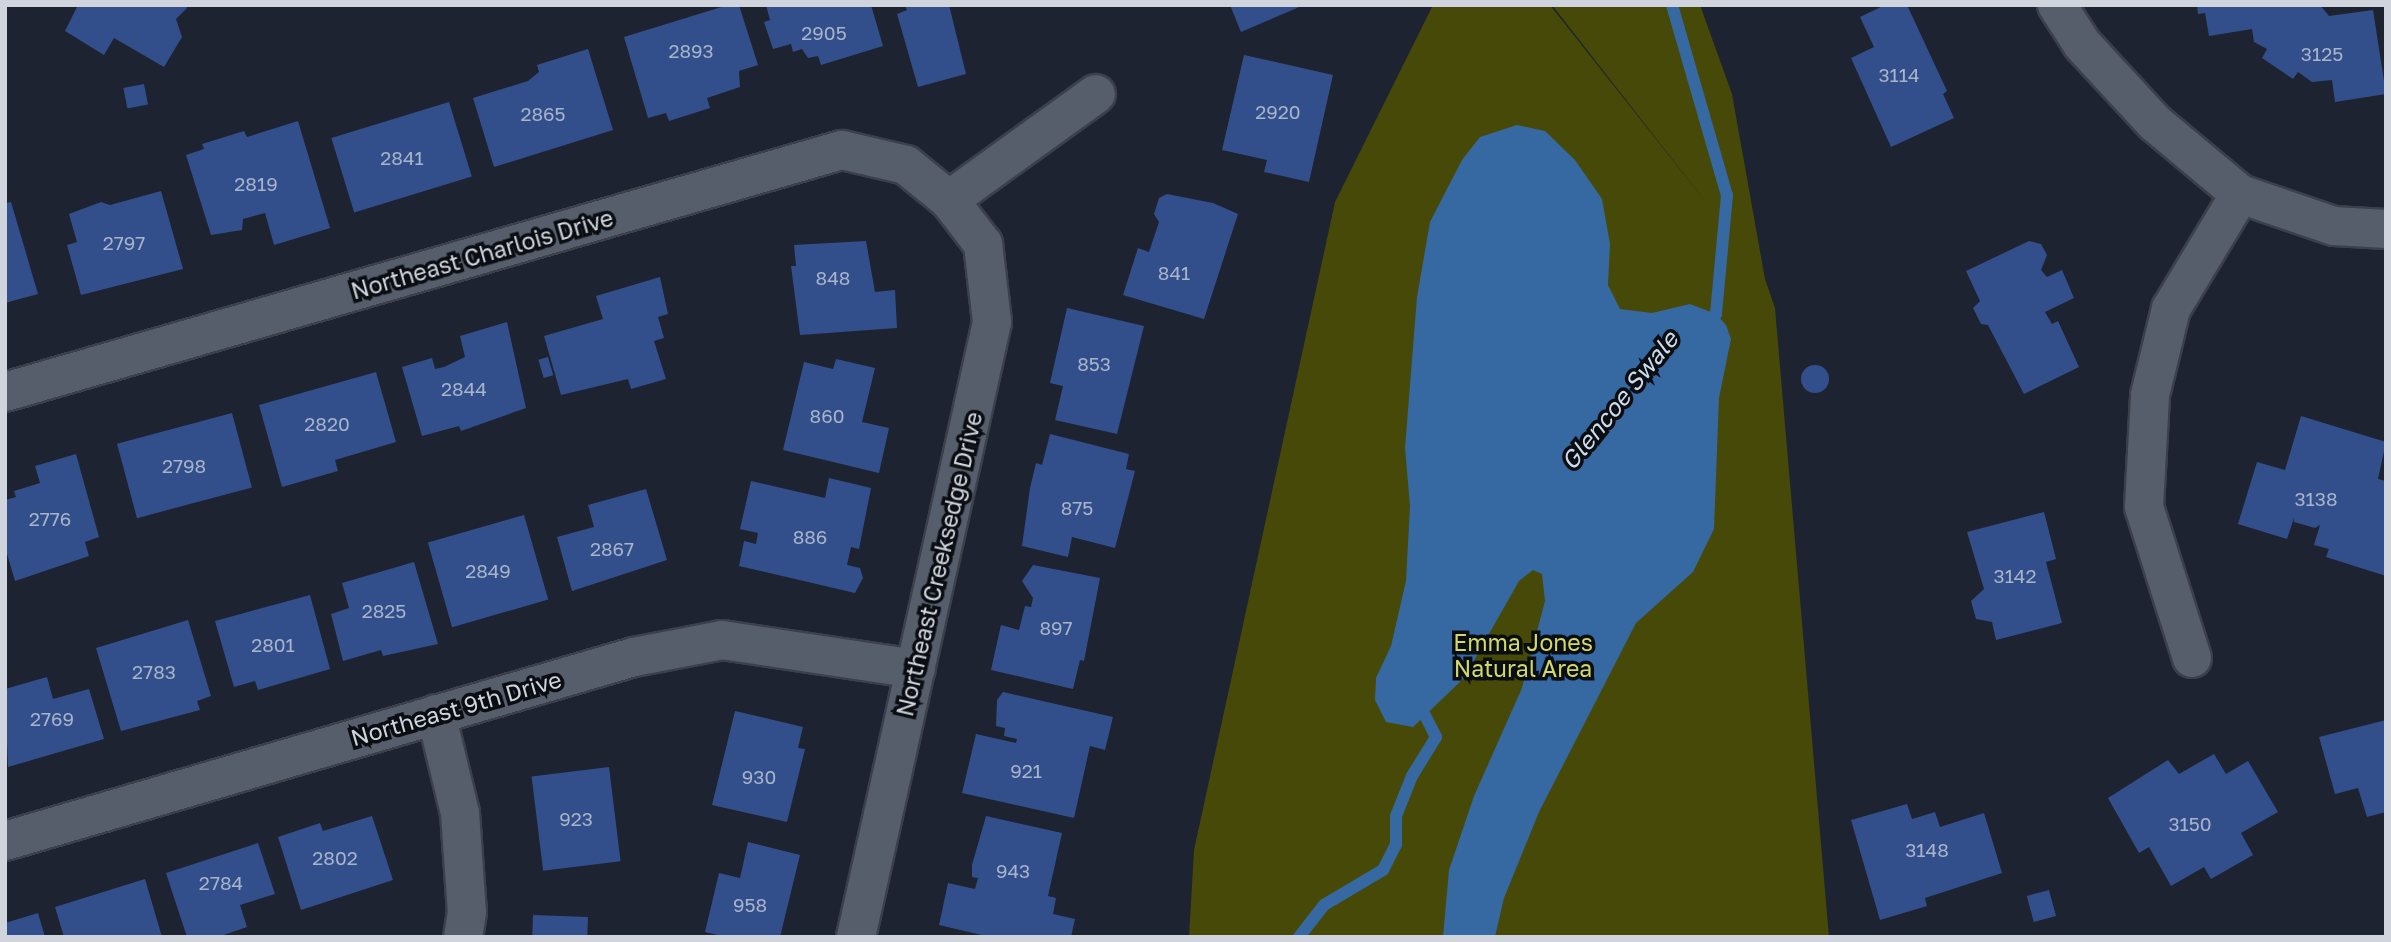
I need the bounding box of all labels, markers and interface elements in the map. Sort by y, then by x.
house number: 2905 [801,22,847,44]
house number: 2893 [668,40,714,62]
house number: 3125 [2301,43,2343,65]
house number: 3114 [1878,64,1920,86]
house number: 2920 [1255,101,1301,123]
house number: 2865 [520,103,566,125]
house number: 2841 [380,147,424,169]
house number: 2819 [234,173,278,195]
street label: Northeast Charlois Drive [348,203,616,305]
house number: 2797 [103,232,145,254]
house number: 841 [1158,262,1190,284]
house number: 848 [816,267,850,289]
water label: Glencoe Swale [1554,325,1684,475]
house number: 853 [1077,353,1111,375]
house number: 2844 [441,378,487,400]
house number: 860 [810,405,844,427]
street label: Northeast Creeksedge Drive [891,409,987,719]
house number: 2820 [304,413,350,435]
house number: 2798 [162,455,206,477]
house number: 3138 [2294,488,2338,510]
house number: 875 [1061,497,1093,519]
house number: 2776 [29,508,71,530]
house number: 886 [793,526,827,548]
house number: 2867 [590,538,634,560]
house number: 2849 [465,560,511,582]
house number: 3142 [1994,565,2036,587]
house number: 2825 [362,600,406,622]
house number: 897 [1039,617,1073,639]
park label: Emma Jones Natural Area [1453,628,1593,682]
house number: 2801 [251,634,295,656]
house number: 2783 [132,661,176,683]
street label: Northeast 9th Drive [348,665,564,751]
house number: 2769 [30,708,74,730]
house number: 921 [1010,760,1042,782]
house number: 930 [742,766,776,788]
house number: 923 [559,808,593,830]
house number: 3150 [2168,813,2212,835]
house number: 3148 [1905,839,1949,861]
house number: 2802 [312,847,358,869]
house number: 943 [996,860,1030,882]
house number: 2784 [199,872,243,894]
house number: 958 [733,894,767,916]

